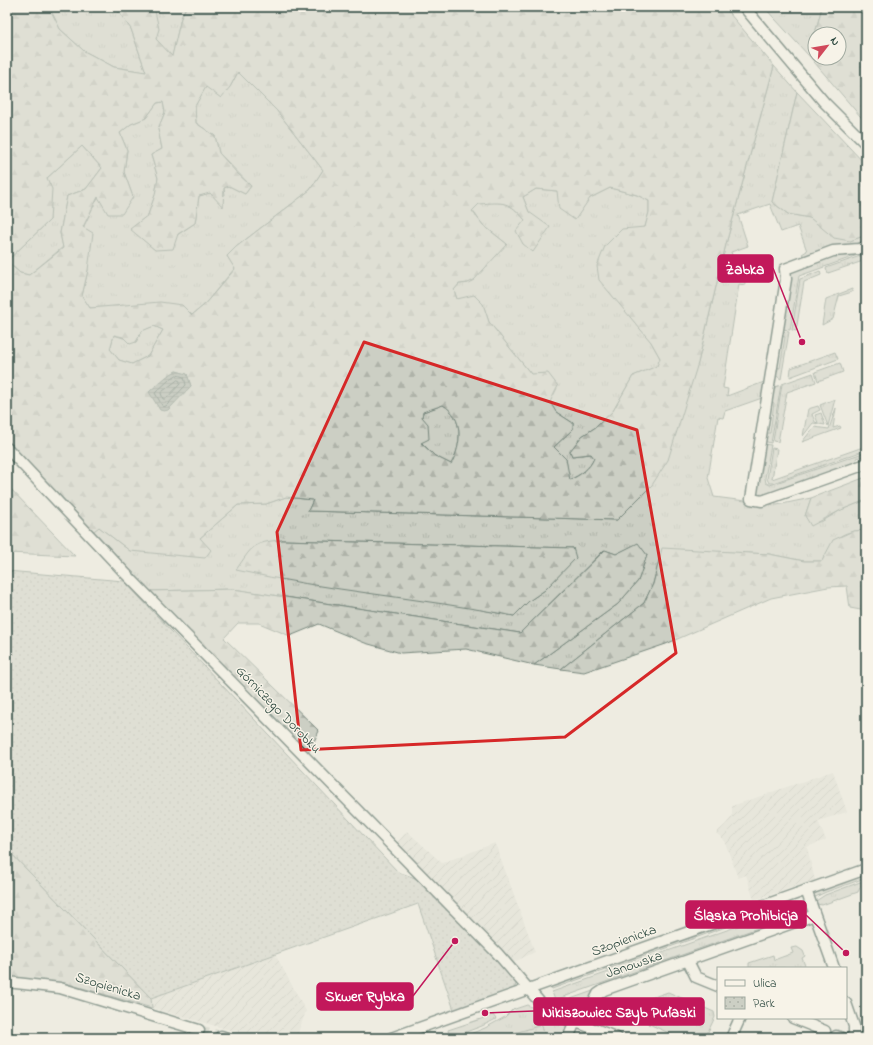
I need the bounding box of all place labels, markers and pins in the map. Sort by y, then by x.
callout: Żabka [718,255,773,282]
callout: Śląska Prohibicja [686,901,806,928]
callout: Skwer Rybka [317,983,413,1010]
callout: Nikiszowiec Szyb Pułaski [534,998,704,1025]

